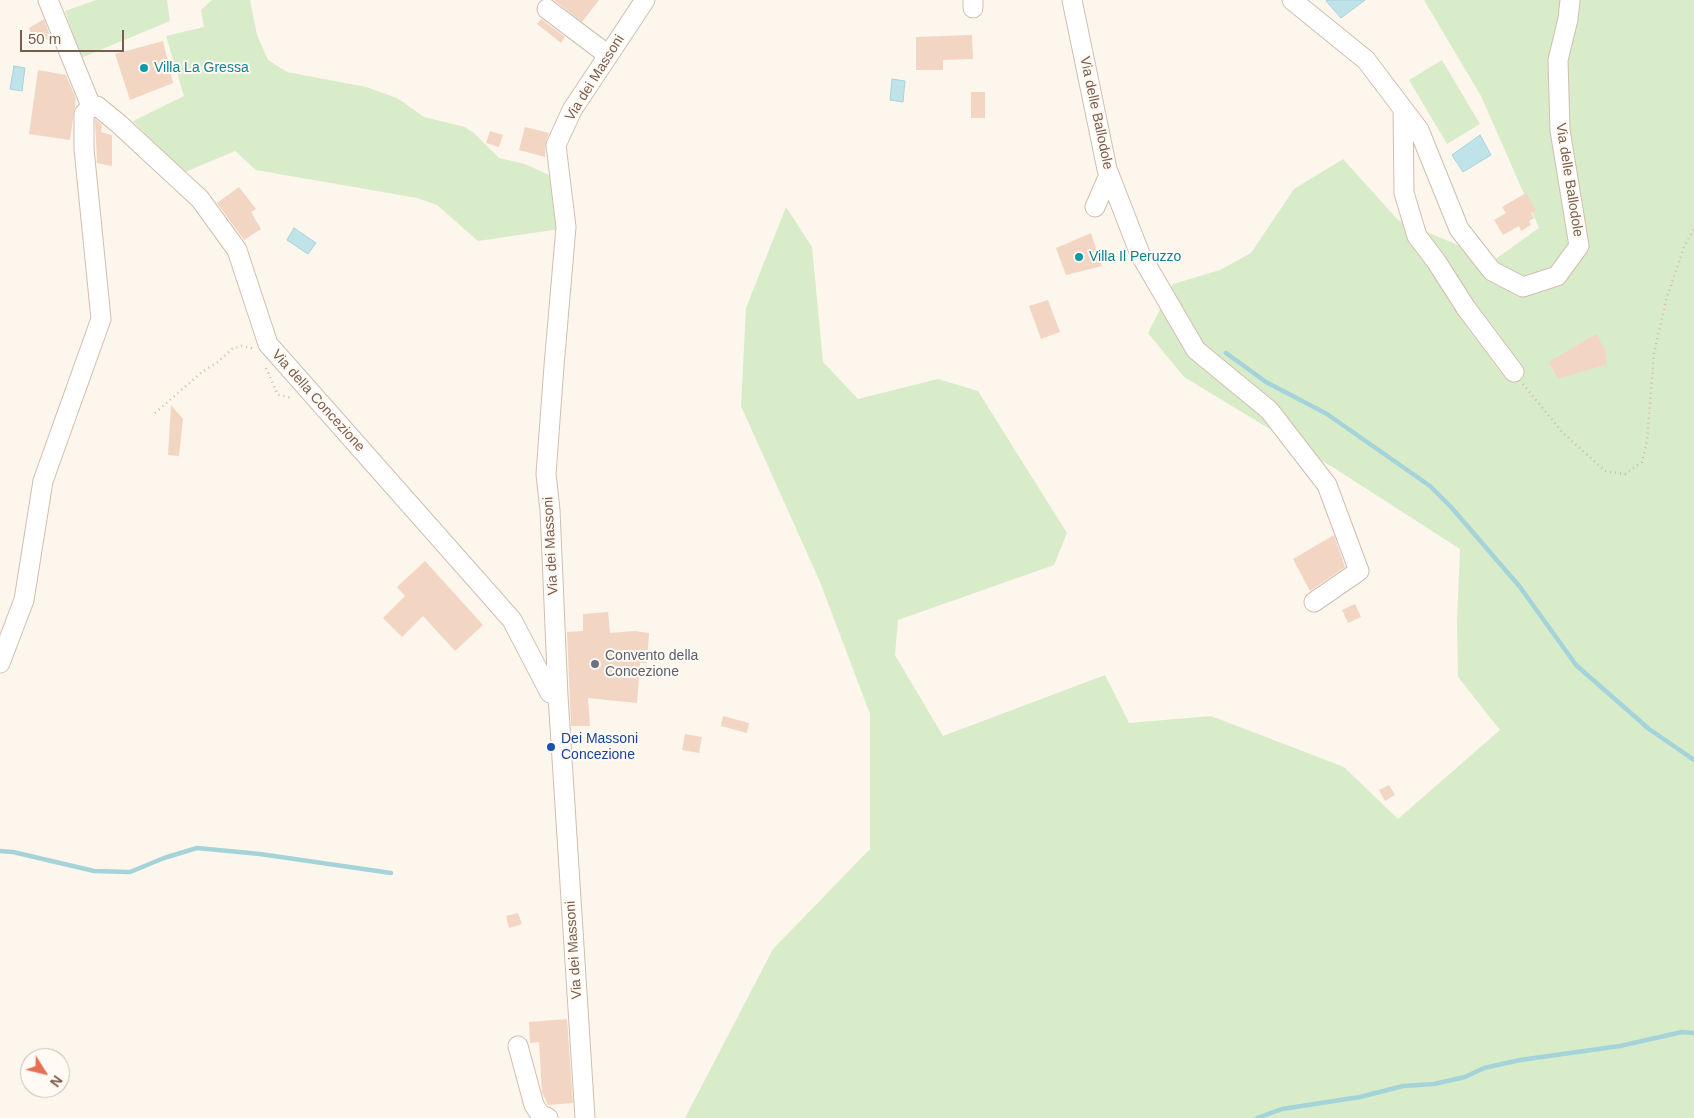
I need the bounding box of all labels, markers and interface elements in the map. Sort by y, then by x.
scale bar [22,20,126,52]
text: 50 m [28,30,61,47]
street label: Via dei Massoni [562,32,628,124]
street label: Via delle Ballodole [1076,55,1116,171]
place label: Villa La Gressa [154,60,249,76]
marker: Villa La Gressa [138,62,150,74]
street label: Via delle Ballodole [1552,122,1586,238]
place label: Villa Il Peruzzo [1089,249,1181,265]
marker: Villa Il Peruzzo [1073,251,1085,263]
street label: Via della Concezione [268,347,368,455]
street label: Via dei Massoni [540,496,562,596]
place label: Convento della Concezione [605,648,698,680]
marker: Convento della Concezione [589,658,601,670]
place label: Dei Massoni Concezione [561,731,638,764]
marker: Dei Massoni Concezione [545,741,557,753]
street label: Via dei Massoni [562,900,586,1000]
north arrow [20,1048,70,1098]
text: N [47,1072,66,1090]

